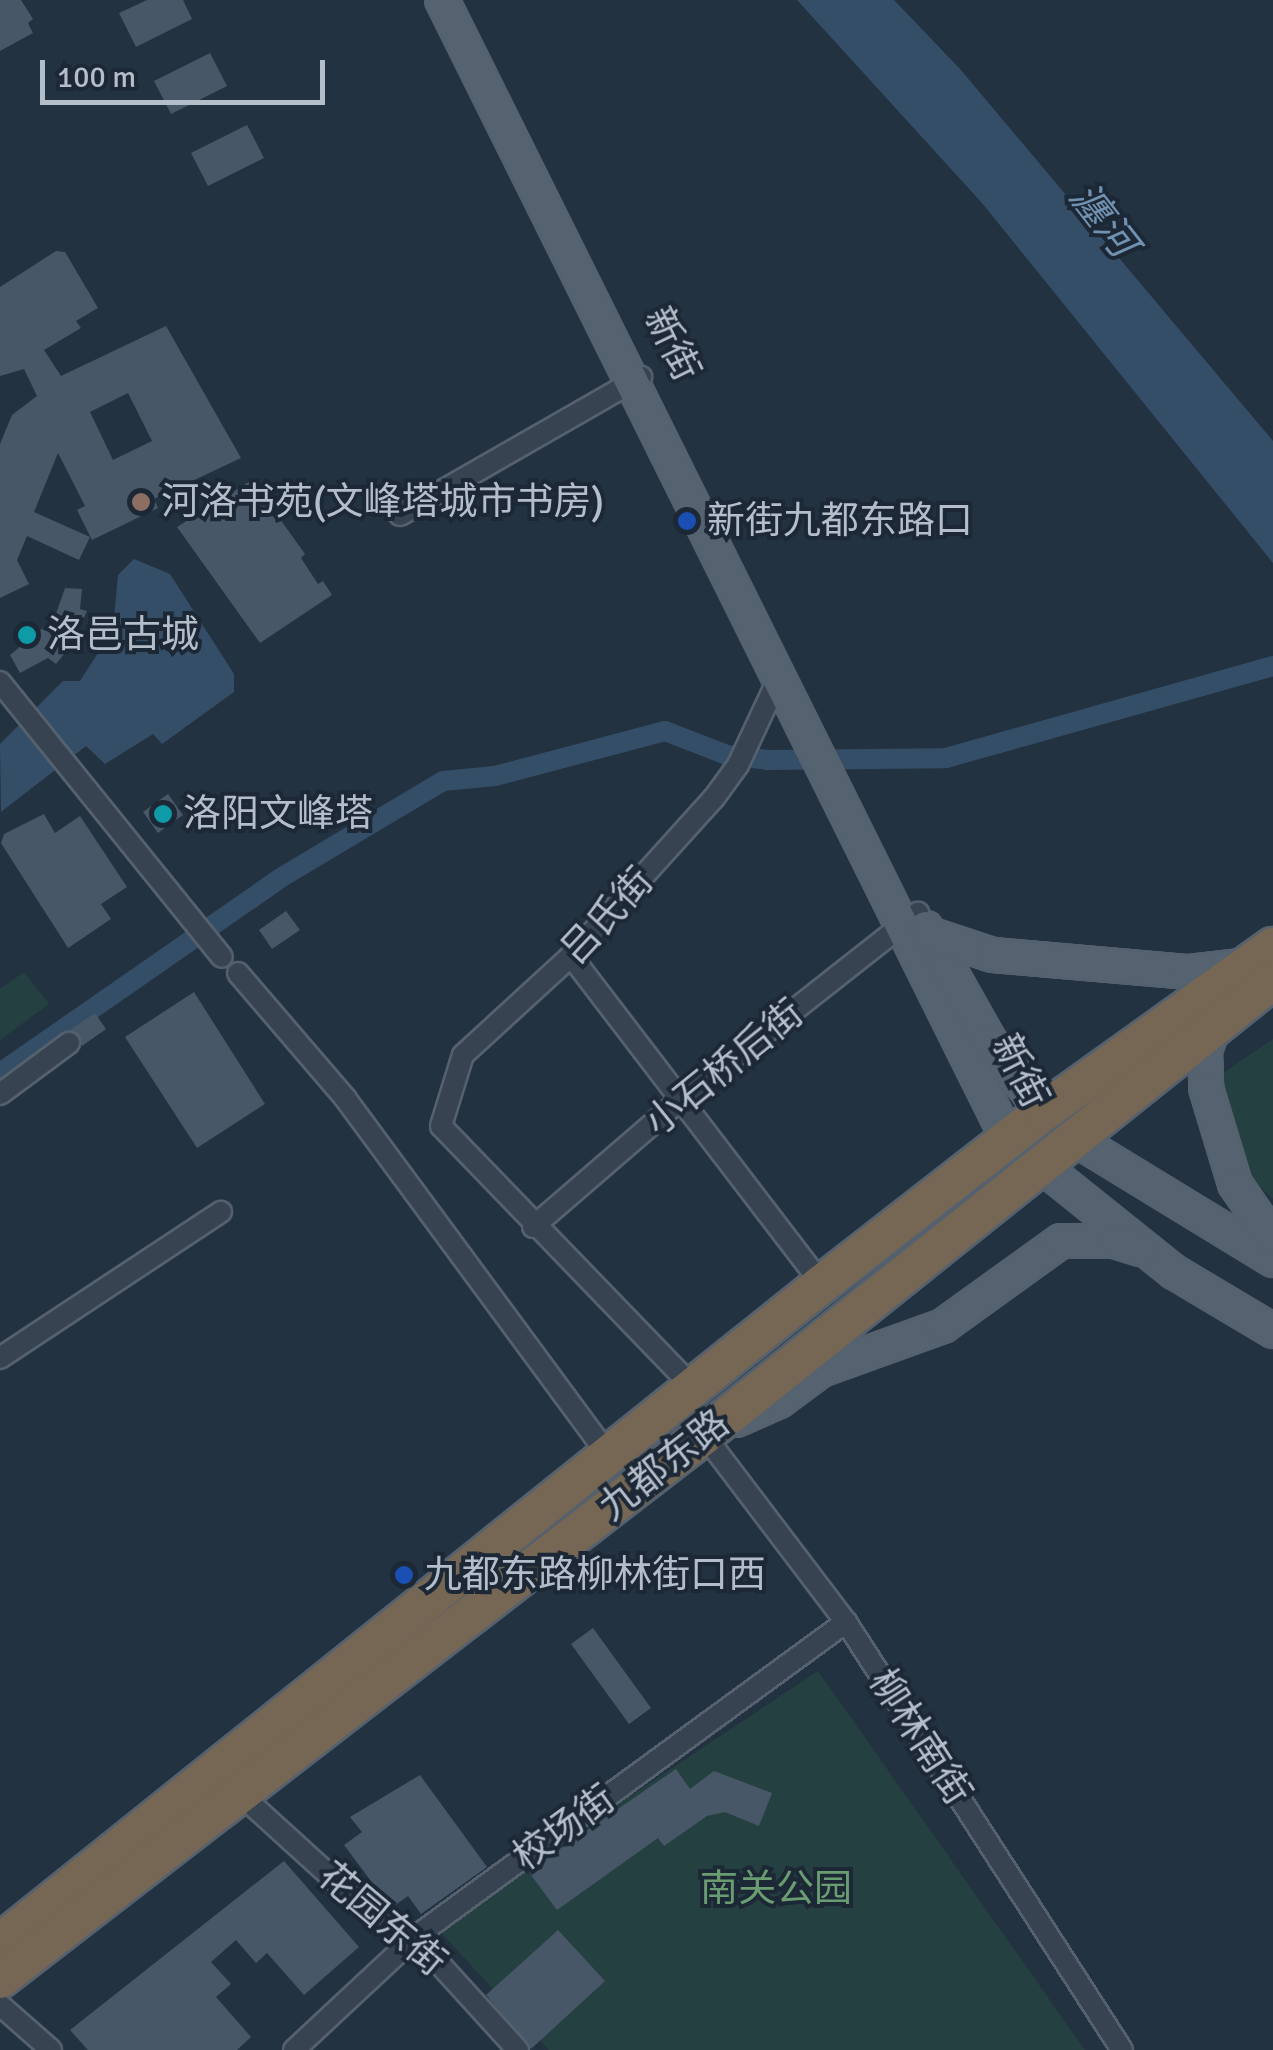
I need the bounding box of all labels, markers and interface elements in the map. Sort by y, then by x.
scale bar [45,40,330,102]
text: 100 m [57,59,136,96]
water label: 瀍河 [1059,174,1147,266]
street label: 新街 [635,300,709,388]
place label: 河洛书苑(文峰塔城市书房) [161,479,604,525]
marker: 河洛书苑(文峰塔城市书房) [130,491,152,513]
place label: 新街九都东路口 [707,498,973,544]
marker: 新街九都东路口 [676,510,698,532]
place label: 洛邑古城 [47,612,199,658]
marker: 洛邑古城 [16,624,38,646]
place label: 洛阳文峰塔 [183,791,373,837]
marker: 洛阳文峰塔 [152,803,174,825]
street label: 吕氏街 [551,859,663,973]
street label: 小石桥后街 [636,990,812,1146]
street label: 新街 [982,1027,1058,1115]
street label: 九都东路 [590,1400,738,1530]
place label: 九都东路柳林街口西 [424,1552,766,1598]
marker: 九都东路柳林街口西 [393,1564,415,1586]
street label: 柳林南街 [859,1661,981,1813]
street label: 校场街 [504,1776,624,1880]
street label: 花园东街 [309,1853,455,1985]
park label: 南关公园 [700,1866,852,1912]

